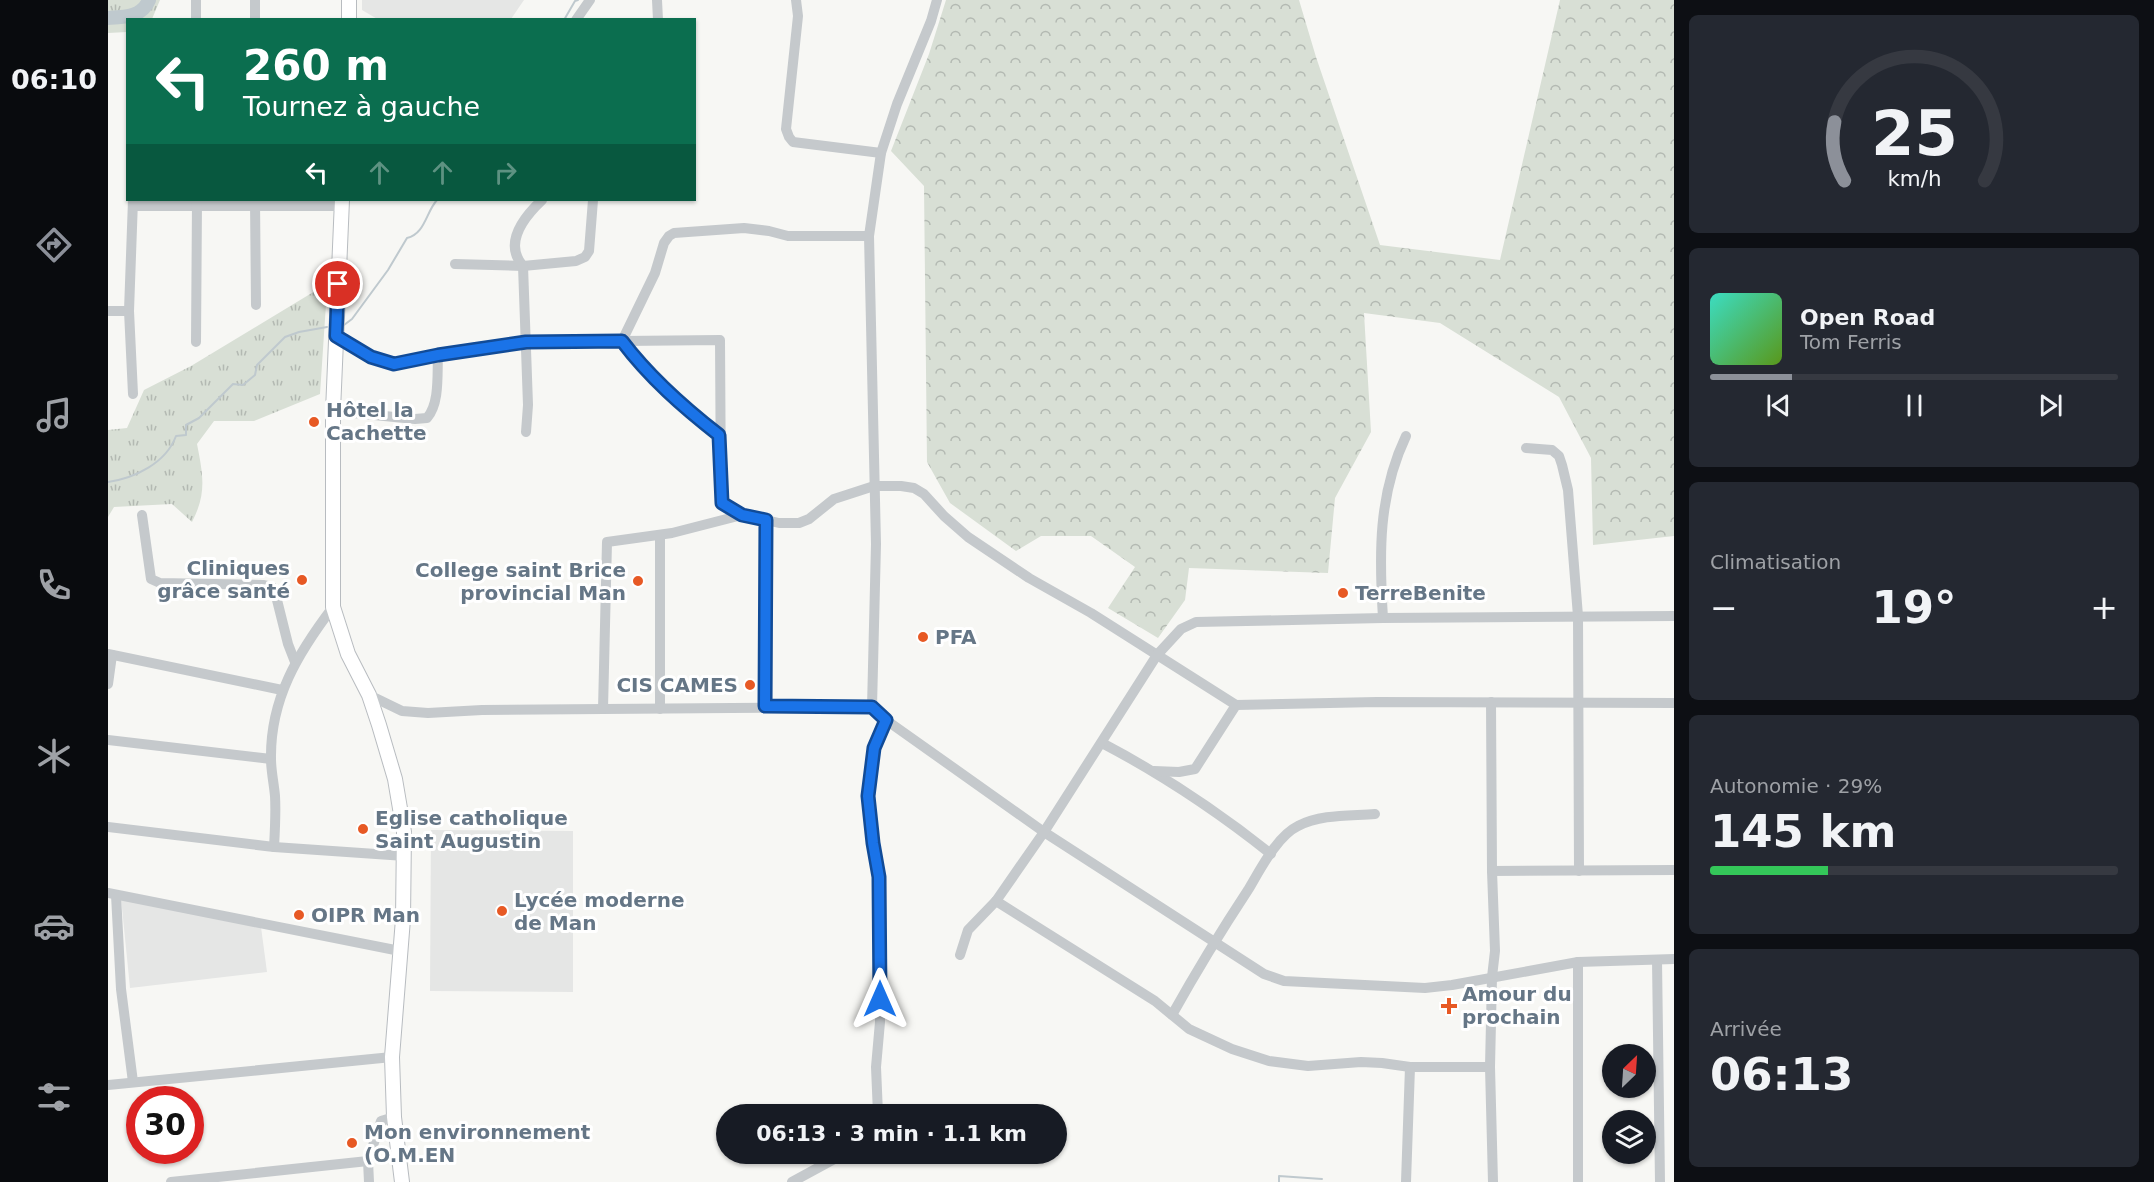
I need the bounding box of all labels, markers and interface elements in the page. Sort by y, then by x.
text: 260 m [243,41,389,90]
icon: left [144,42,222,120]
text: 06:10 [11,64,97,95]
text: Tournez à gauche [243,91,480,122]
text: 25 [1871,97,1957,170]
icon: left [300,156,333,189]
icon: ahead [363,156,396,189]
icon: ahead [426,156,459,189]
icon: right [489,156,522,189]
text: km/h [1887,167,1941,192]
icon: directions [33,224,75,266]
pin [312,258,363,309]
icon: arrive [321,267,354,300]
text: Open Road [1800,305,1935,330]
text: Tom Ferris [1800,330,1902,354]
icon: previous [1762,389,1795,422]
icon: pause [1898,389,1931,422]
icon: next [2034,389,2067,422]
icon: music [33,394,75,436]
place label: Hôtel la Cachette [326,398,427,445]
marker: Hôtel la Cachette [307,415,321,429]
text: Climatisation [1710,550,1841,574]
place label: Cliniques grâce santé [157,556,290,603]
place label: College saint Brice provincial Man [415,558,626,605]
icon: phone [33,564,75,606]
marker: Cliniques grâce santé [295,573,309,587]
marker: College saint Brice provincial Man [631,574,645,588]
place label: TerreBenite [1355,581,1486,605]
text: 19° [1871,581,1957,634]
marker: TerreBenite [1336,586,1350,600]
text: − [1710,588,1738,627]
text: + [2090,588,2118,627]
place label: PFA [935,625,977,649]
marker: PFA [916,630,930,644]
place label: CIS CAMES [616,673,738,697]
marker: CIS CAMES [743,678,757,692]
icon: climate [33,735,75,777]
text: Autonomie · 29% [1710,774,1882,798]
text: 145 km [1710,805,1896,858]
place label: Eglise catholique Saint Augustin [375,806,568,853]
marker: Eglise catholique Saint Augustin [356,822,370,836]
place label: Lycée moderne de Man [514,888,685,935]
place label: OIPR Man [311,903,420,927]
marker: Lycée moderne de Man [495,904,509,918]
icon: car [33,905,75,947]
marker: OIPR Man [292,908,306,922]
position arrow [848,967,912,1031]
place label: Amour du prochain [1462,982,1572,1029]
marker: Amour du prochain [1440,997,1458,1015]
text: Arrivée [1710,1017,1782,1041]
north arrow [1602,1044,1656,1098]
map controls [1602,1044,1656,1164]
text: 06:13 [1710,1048,1853,1101]
icon: filters [33,1076,75,1118]
speed limit sign: 30 [126,1086,204,1164]
button: layers [1602,1110,1656,1164]
place label: Mon environnement (O.M.EN [364,1120,591,1167]
text: 06:13 · 3 min · 1.1 km [756,1121,1027,1146]
marker: Mon environnement (O.M.EN [345,1136,359,1150]

